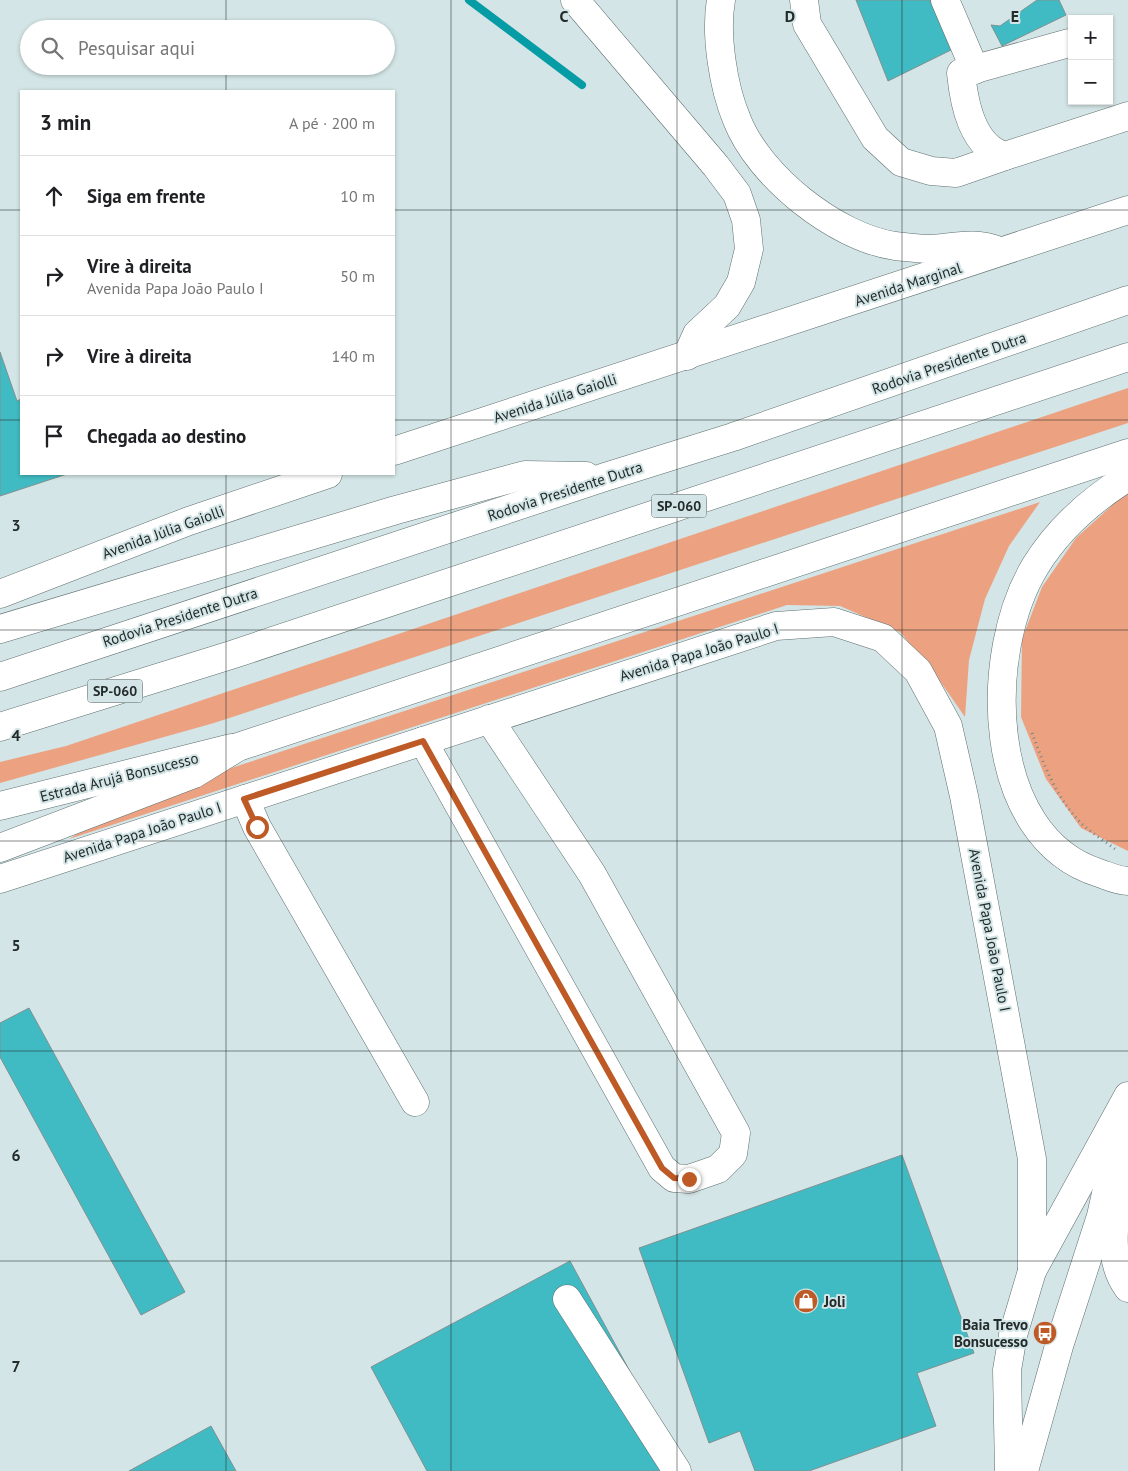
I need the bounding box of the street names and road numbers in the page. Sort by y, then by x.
street label: Avenida Marginal [852,258,964,310]
street label: Rodovia Presidente Dutra [869,328,1029,398]
street label: Avenida Júlia Gaiolli [491,369,619,427]
street label: Rodovia Presidente Dutra [485,457,645,525]
road number: SP-060 [652,494,706,518]
street label: Avenida Júlia Gaiolli [99,501,227,563]
street label: Rodovia Presidente Dutra [100,583,260,651]
street label: Avenida Papa João Paulo I [617,619,781,685]
road number: SP-060 [88,679,142,702]
street label: Estrada Arujá Bonsucesso [38,748,200,806]
street label: Avenida Papa João Paulo I [60,797,224,867]
street label: Avenida Papa João Paulo I [965,847,1015,1013]

